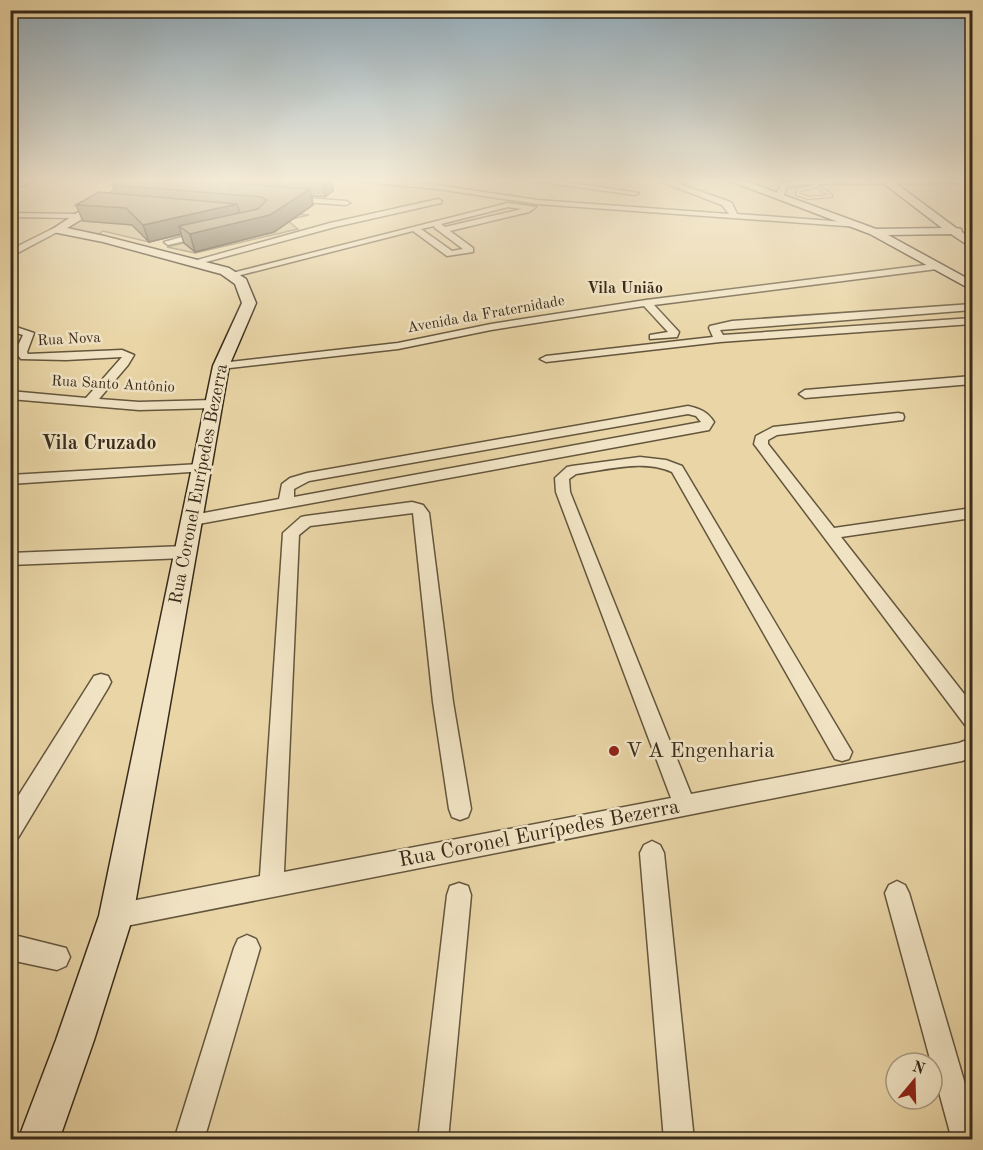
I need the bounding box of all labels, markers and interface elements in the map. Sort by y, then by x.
district label: Vila União [587,281,663,297]
street label: Avenida da Fraternidade [406,294,566,336]
street label: Rua Nova [37,331,102,349]
street label: Rua Coronel Eurípedes Bezerra [167,362,231,606]
street label: Rua Santo Antônio [51,374,175,396]
district label: Vila Cruzado [41,434,157,454]
place label: V A Engenharia [626,741,775,762]
marker: V A Engenharia [607,744,621,758]
street label: Rua Coronel Eurípedes Bezerra [397,796,681,872]
north arrow [884,1051,944,1111]
text: N [910,1059,927,1079]

